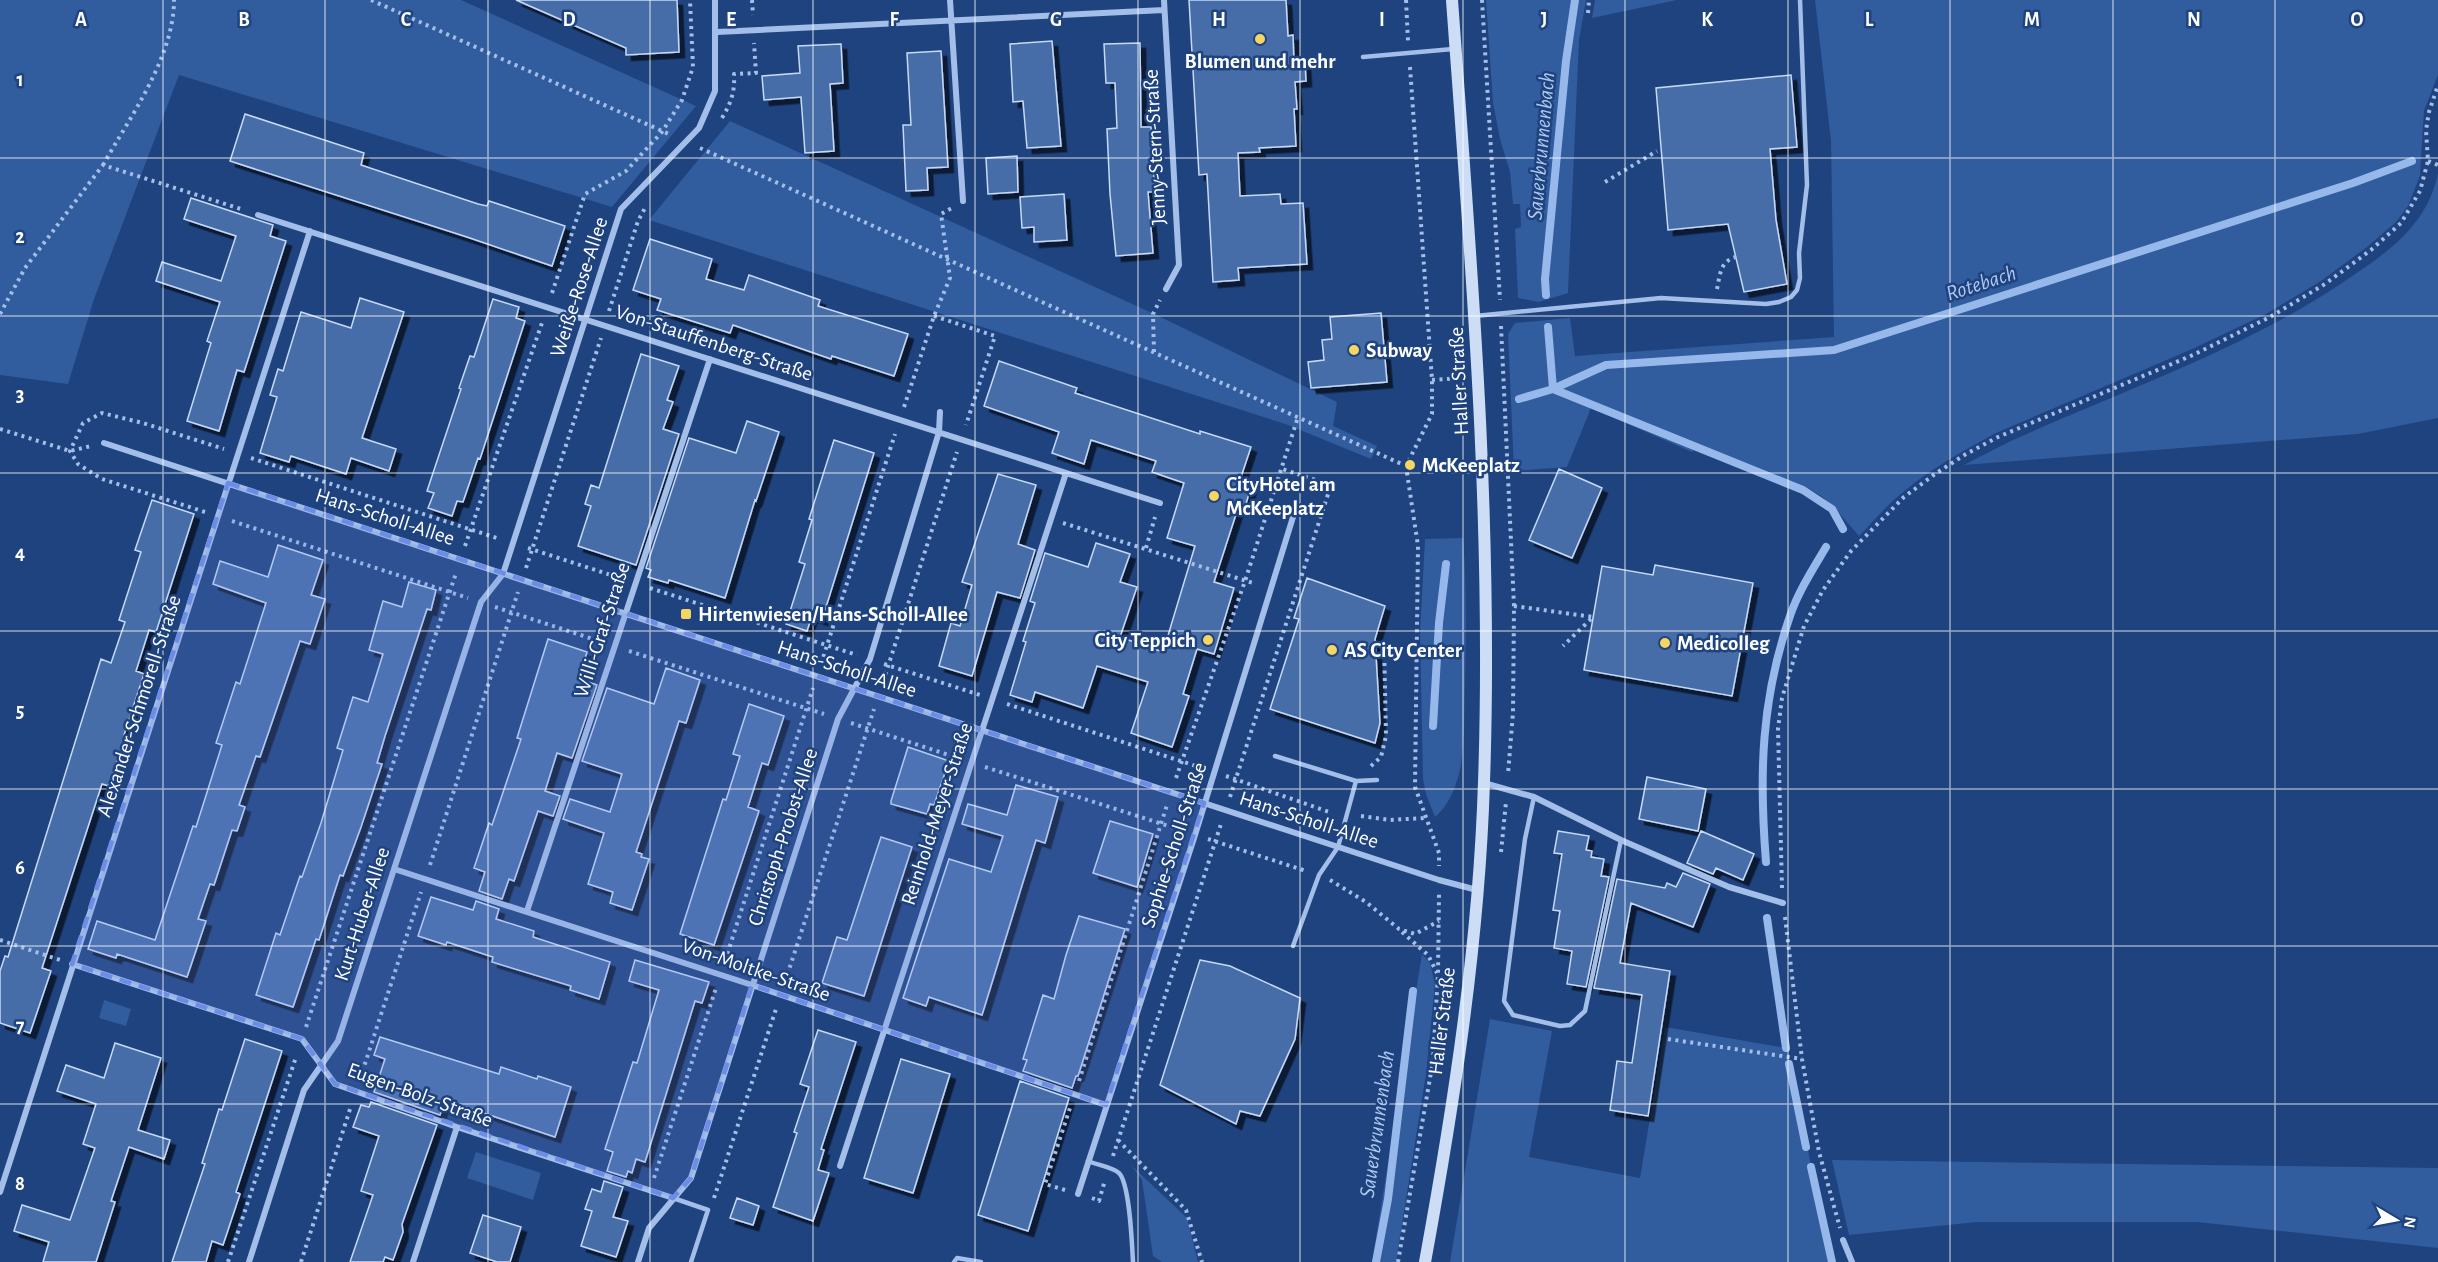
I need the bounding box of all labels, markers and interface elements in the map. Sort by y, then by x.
text: A [75,10,87,30]
text: B [238,10,250,30]
text: C [401,10,412,30]
text: D [562,10,576,30]
text: E [726,10,736,30]
text: F [889,10,899,30]
text: G [1050,10,1062,30]
text: H [1212,10,1226,30]
text: I [1379,10,1385,30]
text: J [1541,10,1547,30]
text: K [1701,10,1713,30]
text: L [1865,10,1874,30]
text: M [2024,10,2040,30]
text: N [2187,10,2201,30]
text: O [2351,10,2364,30]
marker: Blumen und mehr [1253,32,1267,46]
place label: Blumen und mehr [1185,51,1336,72]
street label: Jenny-Stern-Straße [1140,69,1170,225]
text: 1 [16,70,24,90]
water label: Sauerbrunnenbach [1524,71,1558,221]
street label: Weiße-Rose-Allee [546,214,612,360]
text: 2 [15,227,25,247]
water label: Rotebach [1943,261,2019,305]
street label: Von-Stauffenberg-Straße [613,301,815,385]
street label: Haller Straße [1446,326,1472,436]
place label: Subway [1366,340,1432,361]
marker: Subway [1347,343,1361,357]
text: 3 [16,385,24,405]
place label: McKeeplatz [1422,455,1520,476]
marker: McKeeplatz [1403,458,1417,472]
place label: CityHotel am McKeeplatz [1226,474,1336,519]
street label: Hans-Scholl-Allee [313,485,457,549]
marker: CityHotel am McKeeplatz [1207,489,1221,503]
text: 4 [15,543,25,563]
street label: Willi-Graf-Straße [570,560,634,700]
street label: Alexander-Schmorell-Straße [93,593,185,819]
place label: Hirtenwiesen/Hans-Scholl-Allee [698,604,968,625]
marker: Hirtenwiesen/Hans-Scholl-Allee [679,607,693,621]
place label: City Teppich [1094,630,1196,651]
marker: City Teppich [1201,633,1215,647]
place label: Medicolleg [1677,633,1770,654]
marker: Medicolleg [1658,636,1672,650]
street label: Hans-Scholl-Allee [775,637,919,701]
place label: AS City Center [1344,640,1463,661]
marker: AS City Center [1325,643,1339,657]
text: 5 [16,701,24,721]
street label: Reinhold-Meyer-Straße [898,720,976,908]
street label: Christoph-Probst-Allee [744,746,822,928]
street label: Sophie-Scholl-Straße [1137,760,1211,930]
street label: Hans-Scholl-Allee [1237,788,1381,852]
street label: Kurt-Huber-Allee [330,844,394,984]
text: 6 [15,858,25,878]
street label: Von-Moltke-Straße [679,935,833,1005]
street label: Haller Straße [1425,966,1459,1076]
text: 7 [16,1016,25,1036]
water label: Sauerbrunnenbach [1356,1049,1398,1199]
street label: Eugen-Bolz-Straße [345,1059,495,1131]
text: 8 [15,1174,25,1194]
north arrow [2366,1190,2426,1250]
text: N [2401,1216,2419,1229]

